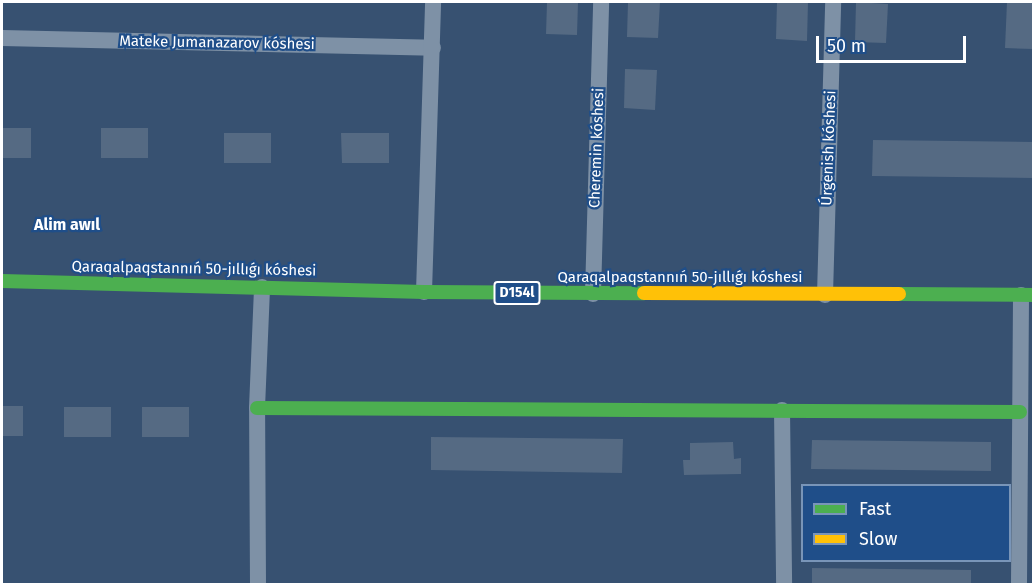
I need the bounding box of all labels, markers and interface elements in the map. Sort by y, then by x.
scale bar [819,24,969,62]
street label: Mateke Jumanazarov kóshesi [119,32,315,54]
text: 50 m [827,35,866,57]
street label: Cheremin kóshesi [586,88,608,208]
street label: Úrgenish kóshesi [818,90,840,206]
district label: Alim awıl [34,215,100,235]
street label: Qaraqalpaqstannıń 50-jıllıǵı kóshesi [71,258,317,280]
street label: Qaraqalpaqstannıń 50-jıllıǵı kóshesi [558,269,802,287]
road number: D154l [493,282,541,304]
legend [801,484,1011,562]
text: Fast [859,498,891,520]
text: Slow [859,528,897,550]

